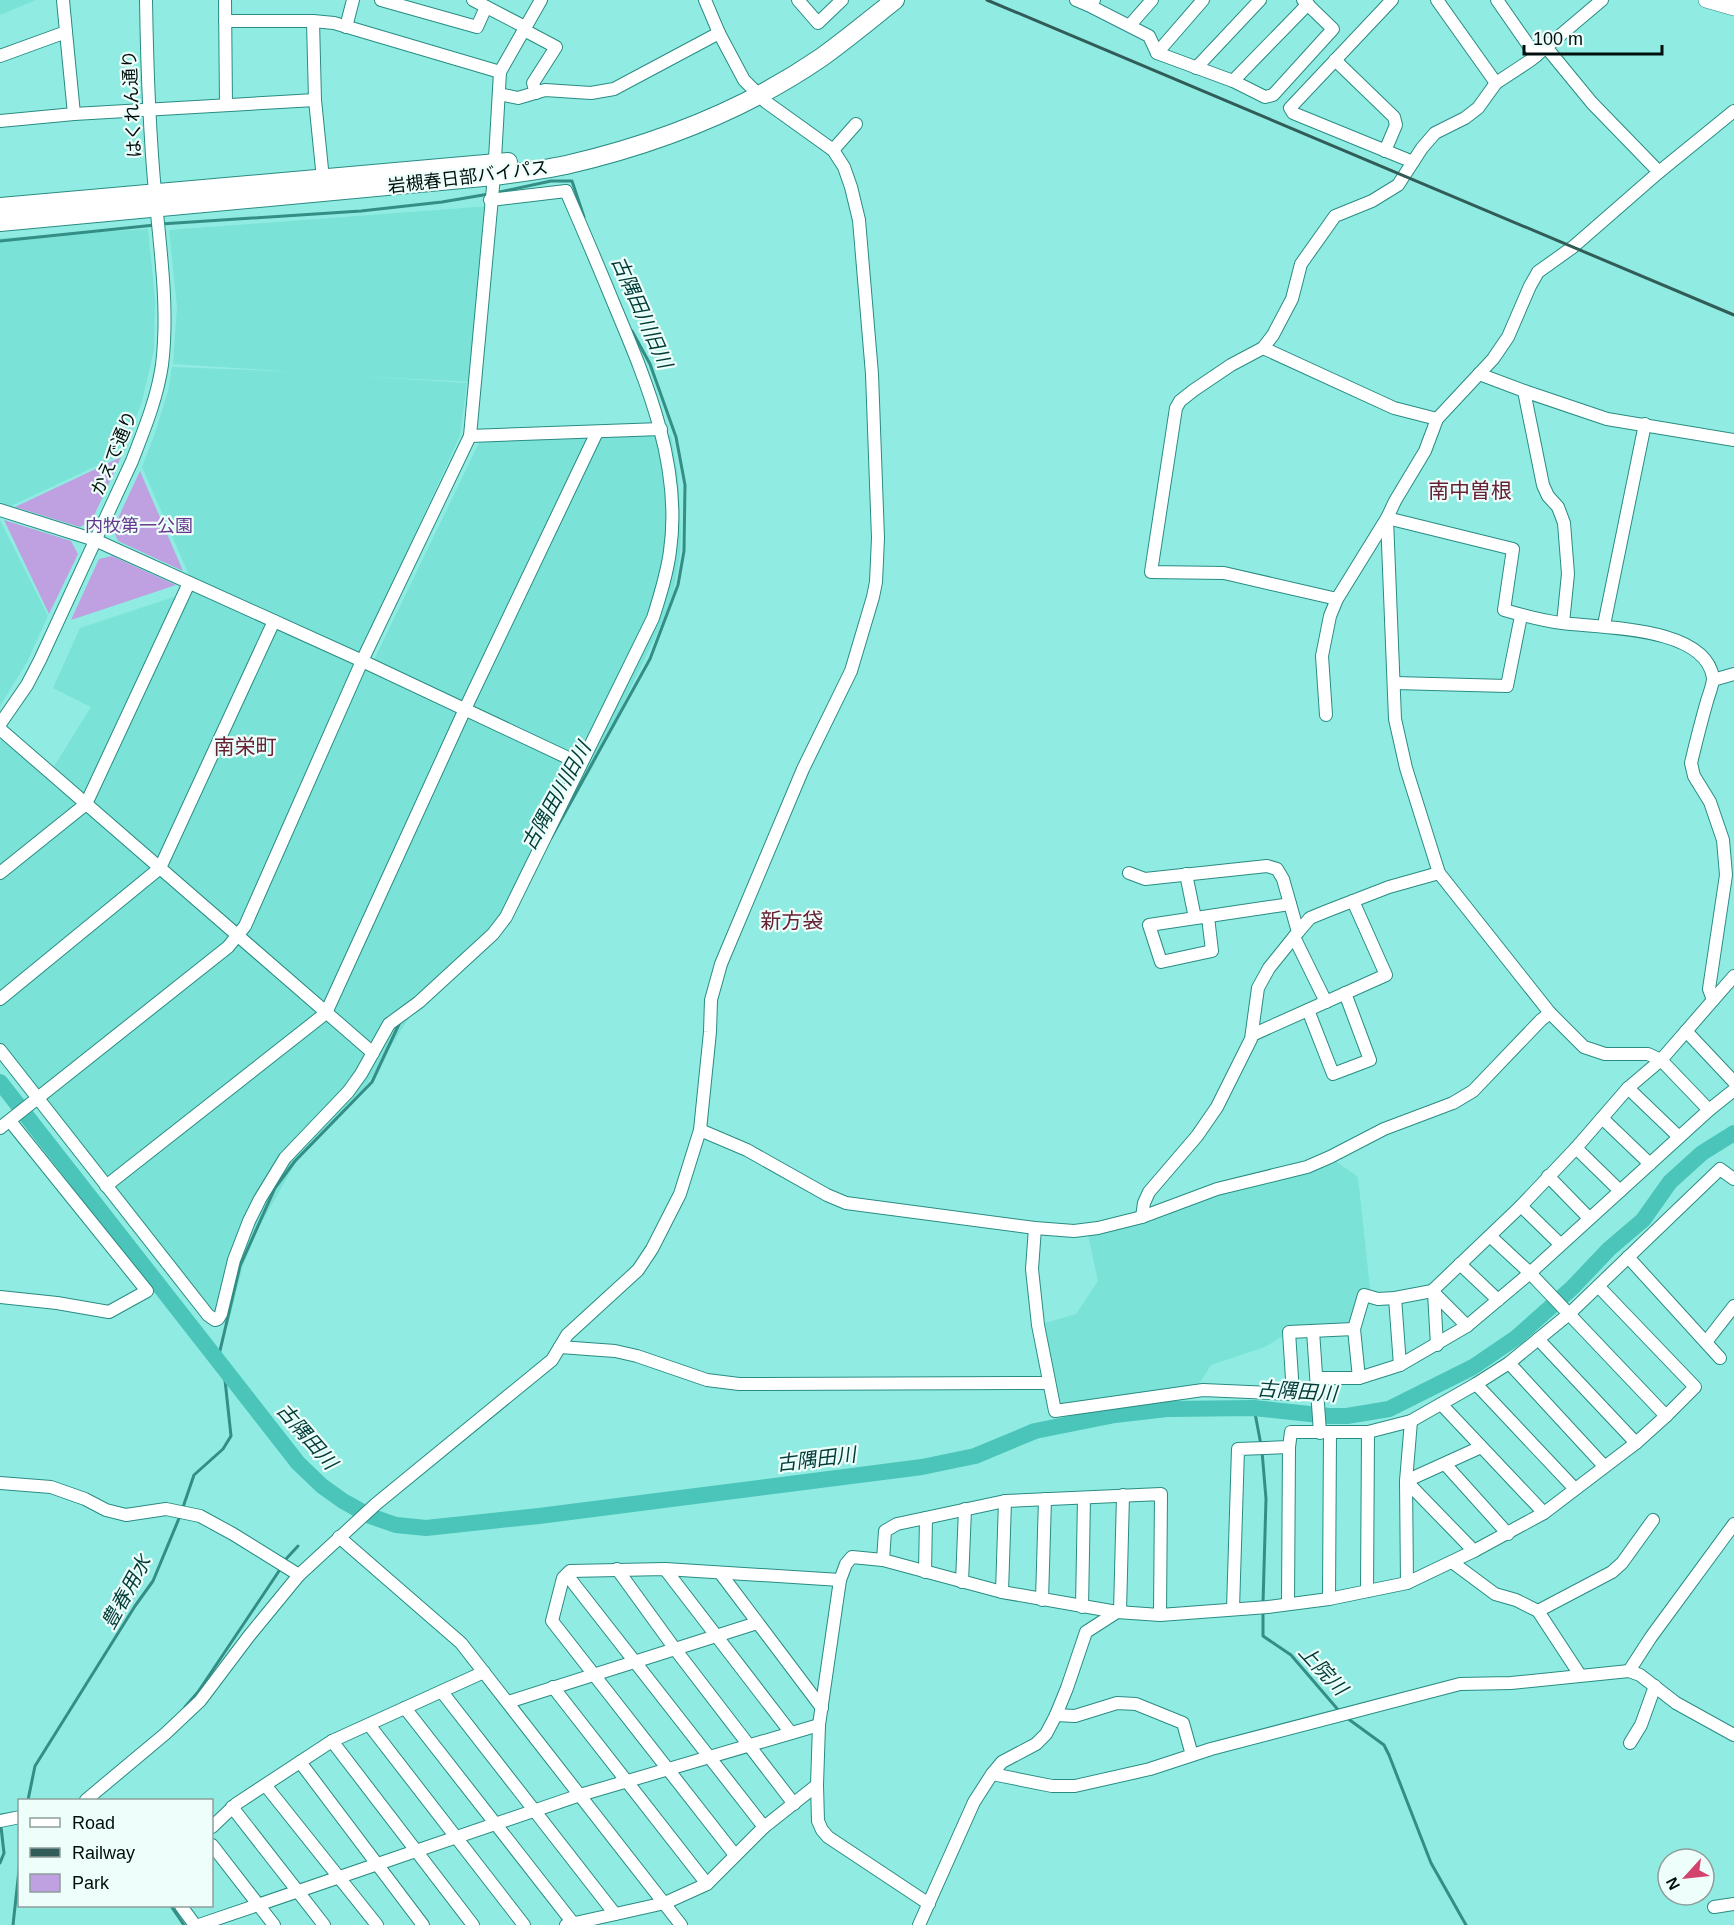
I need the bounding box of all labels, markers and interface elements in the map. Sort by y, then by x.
scale bar [1524,18,1662,56]
text: 100 m [1533,29,1583,49]
street label: はくれん通り [119,50,145,158]
street label: 岩槻春日部バイパス [387,157,549,197]
water label: 古隅田川旧川 [608,253,677,373]
street label: かえで通り [87,408,141,498]
district label: 南中曽根 [1428,479,1512,502]
park label: 内牧第一公園 [85,516,193,536]
district label: 南栄町 [214,735,277,758]
water label: 古隅田川旧川 [517,736,596,854]
district label: 新方袋 [761,909,824,932]
water label: 古隅田川 [1256,1377,1340,1405]
water label: 古隅田川 [272,1399,343,1475]
water label: 古隅田川 [775,1443,859,1475]
water label: 豊春用水 [97,1550,156,1632]
water label: 上院川 [1294,1641,1353,1701]
legend [18,1799,213,1907]
text: Road [72,1813,115,1833]
text: Railway [72,1843,135,1863]
north arrow [1656,1847,1716,1907]
text: Park [72,1873,110,1893]
text: N [1663,1875,1683,1893]

